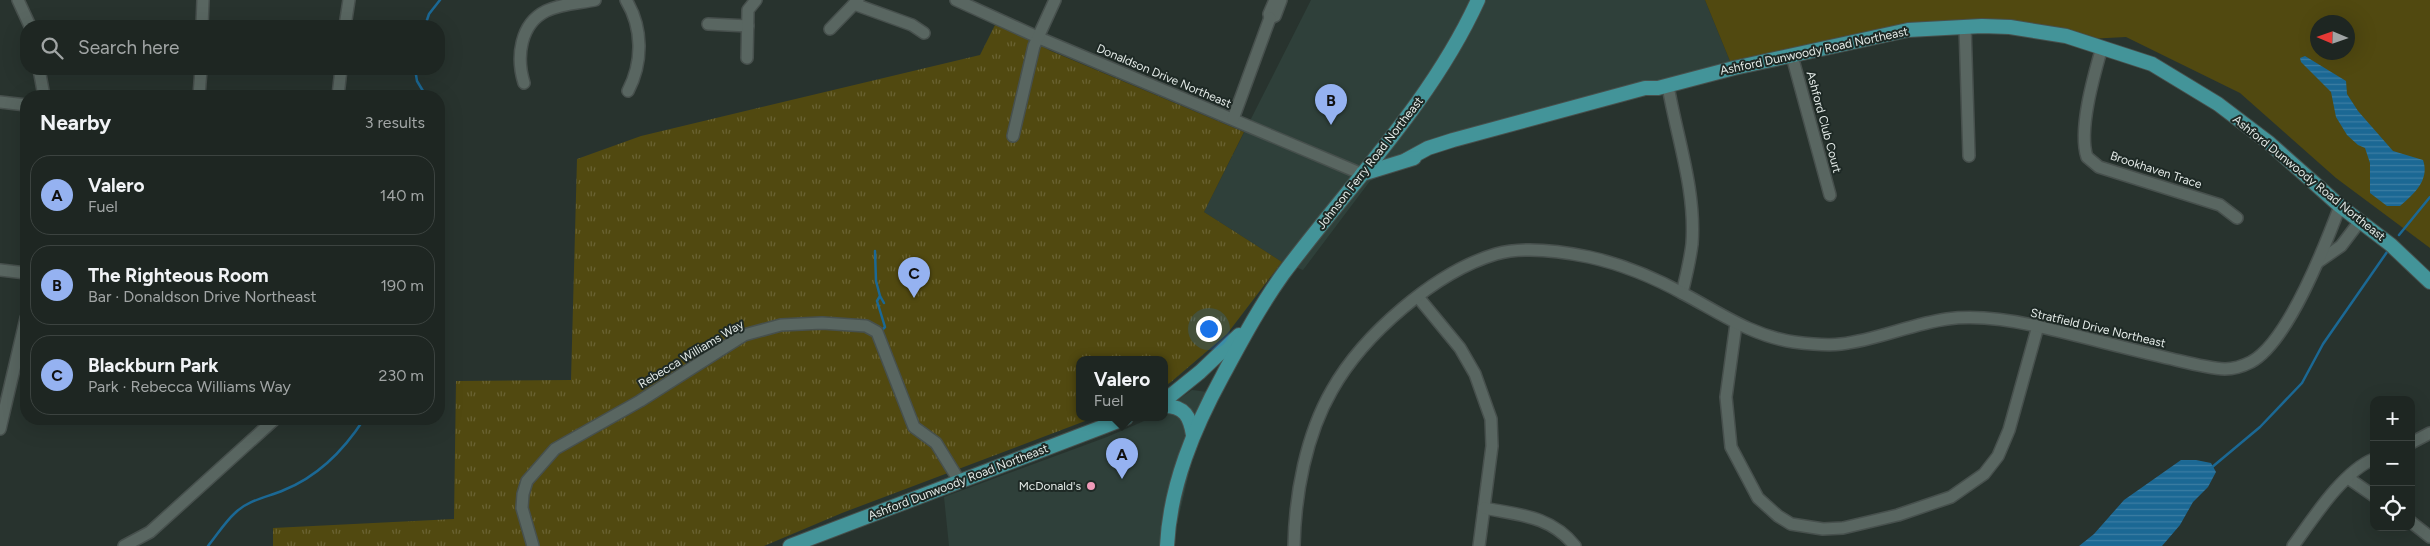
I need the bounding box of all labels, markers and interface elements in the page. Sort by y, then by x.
north arrow [2310,15,2355,60]
search box [20,20,445,75]
street label: Ashford Dunwoody Road Northeast [1719,24,1910,78]
icon: search [38,34,66,62]
text: Search here [78,36,180,59]
street label: Donaldson Drive Northeast [1095,41,1234,111]
street label: Ashford Club Court [1804,70,1844,175]
pin: B [1315,84,1347,125]
street label: Johnson Ferry Road Northeast [1314,94,1426,232]
text: Nearby [40,110,111,135]
street label: Ashford Dunwoody Road Northeast [2230,112,2388,244]
text: 3 results [365,113,425,132]
street label: Brookhaven Trace [2108,149,2204,192]
text: Valero [88,174,145,197]
text: A [51,186,63,205]
text: 140 m [380,186,424,205]
text: Fuel [88,197,118,216]
pin: C [898,257,930,298]
text: The Righteous Room [88,264,269,287]
text: B [52,276,62,295]
text: 190 m [381,276,424,295]
text: Bar · Donaldson Drive Northeast [88,287,317,306]
street label: Stratfield Drive Northeast [2029,306,2167,350]
your location [1196,316,1222,342]
street label: Rebecca Williams Way [636,317,747,391]
text: Blackburn Park [88,354,218,377]
popup [1076,356,1168,421]
text: C [51,366,63,385]
text: 230 m [379,366,424,385]
text: Valero [1094,368,1150,391]
text: Park · Rebecca Williams Way [88,377,291,396]
text: Fuel [1094,391,1123,410]
map controls [2370,396,2415,531]
button: + [2370,396,2415,441]
pin: A [1106,438,1138,479]
street label: Ashford Dunwoody Road Northeast [866,441,1050,523]
button: − [2370,441,2415,486]
place label: McDonald's [1019,479,1081,493]
marker: McDonald's [1085,480,1097,492]
button: locate [2370,486,2415,531]

